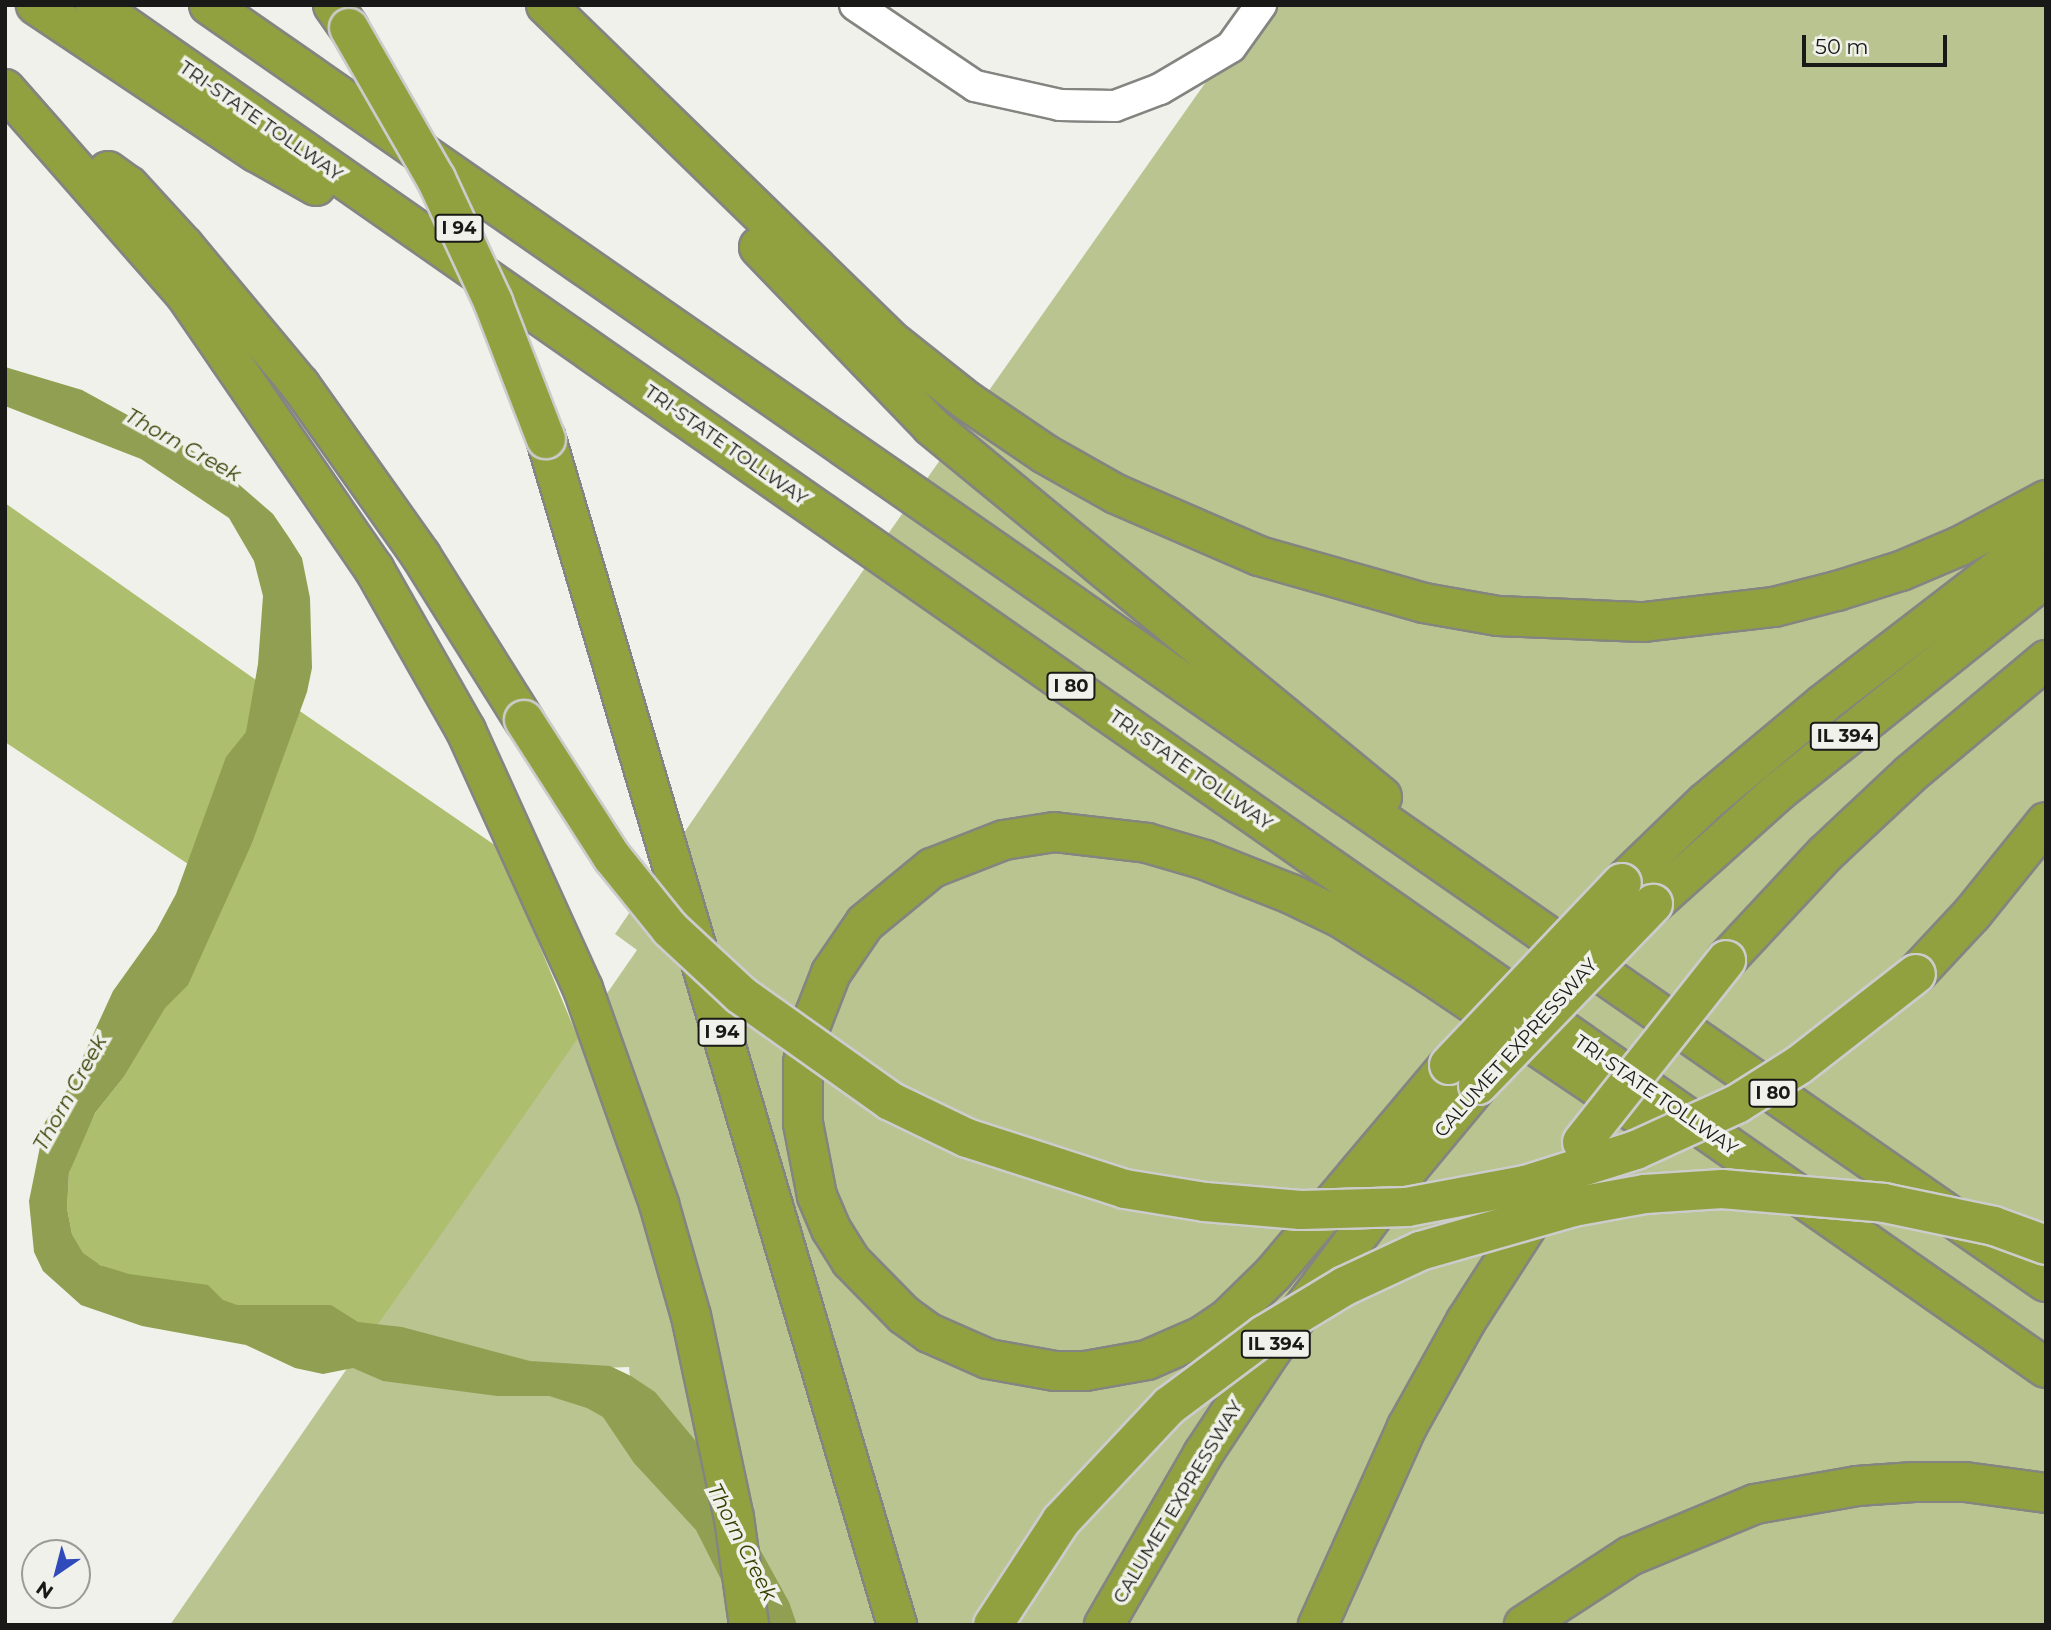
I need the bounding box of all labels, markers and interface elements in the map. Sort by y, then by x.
scale bar [1806,21,1951,65]
text: 50 m [1815,34,1869,59]
street label: TRI-STATE TOLLWAY [175,56,347,186]
road number: I 94 [434,213,484,242]
street label: TRI-STATE TOLLWAY [640,380,812,510]
water label: Thorn Creek [121,403,245,487]
road number: I 80 [1045,672,1097,700]
street label: TRI-STATE TOLLWAY [1105,705,1277,835]
road number: IL 394 [1808,722,1882,750]
street label: CALUMET EXPRESSWAY [1430,954,1602,1142]
road number: I 94 [698,1017,746,1046]
street label: TRI-STATE TOLLWAY [1570,1030,1742,1160]
water label: Thorn Creek [28,1031,112,1155]
road number: I 80 [1747,1078,1799,1108]
road number: IL 394 [1239,1330,1313,1358]
street label: CALUMET EXPRESSWAY [1108,1396,1248,1608]
water label: Thorn Creek [702,1479,782,1605]
north arrow [21,1539,91,1609]
text: N [32,1576,58,1604]

